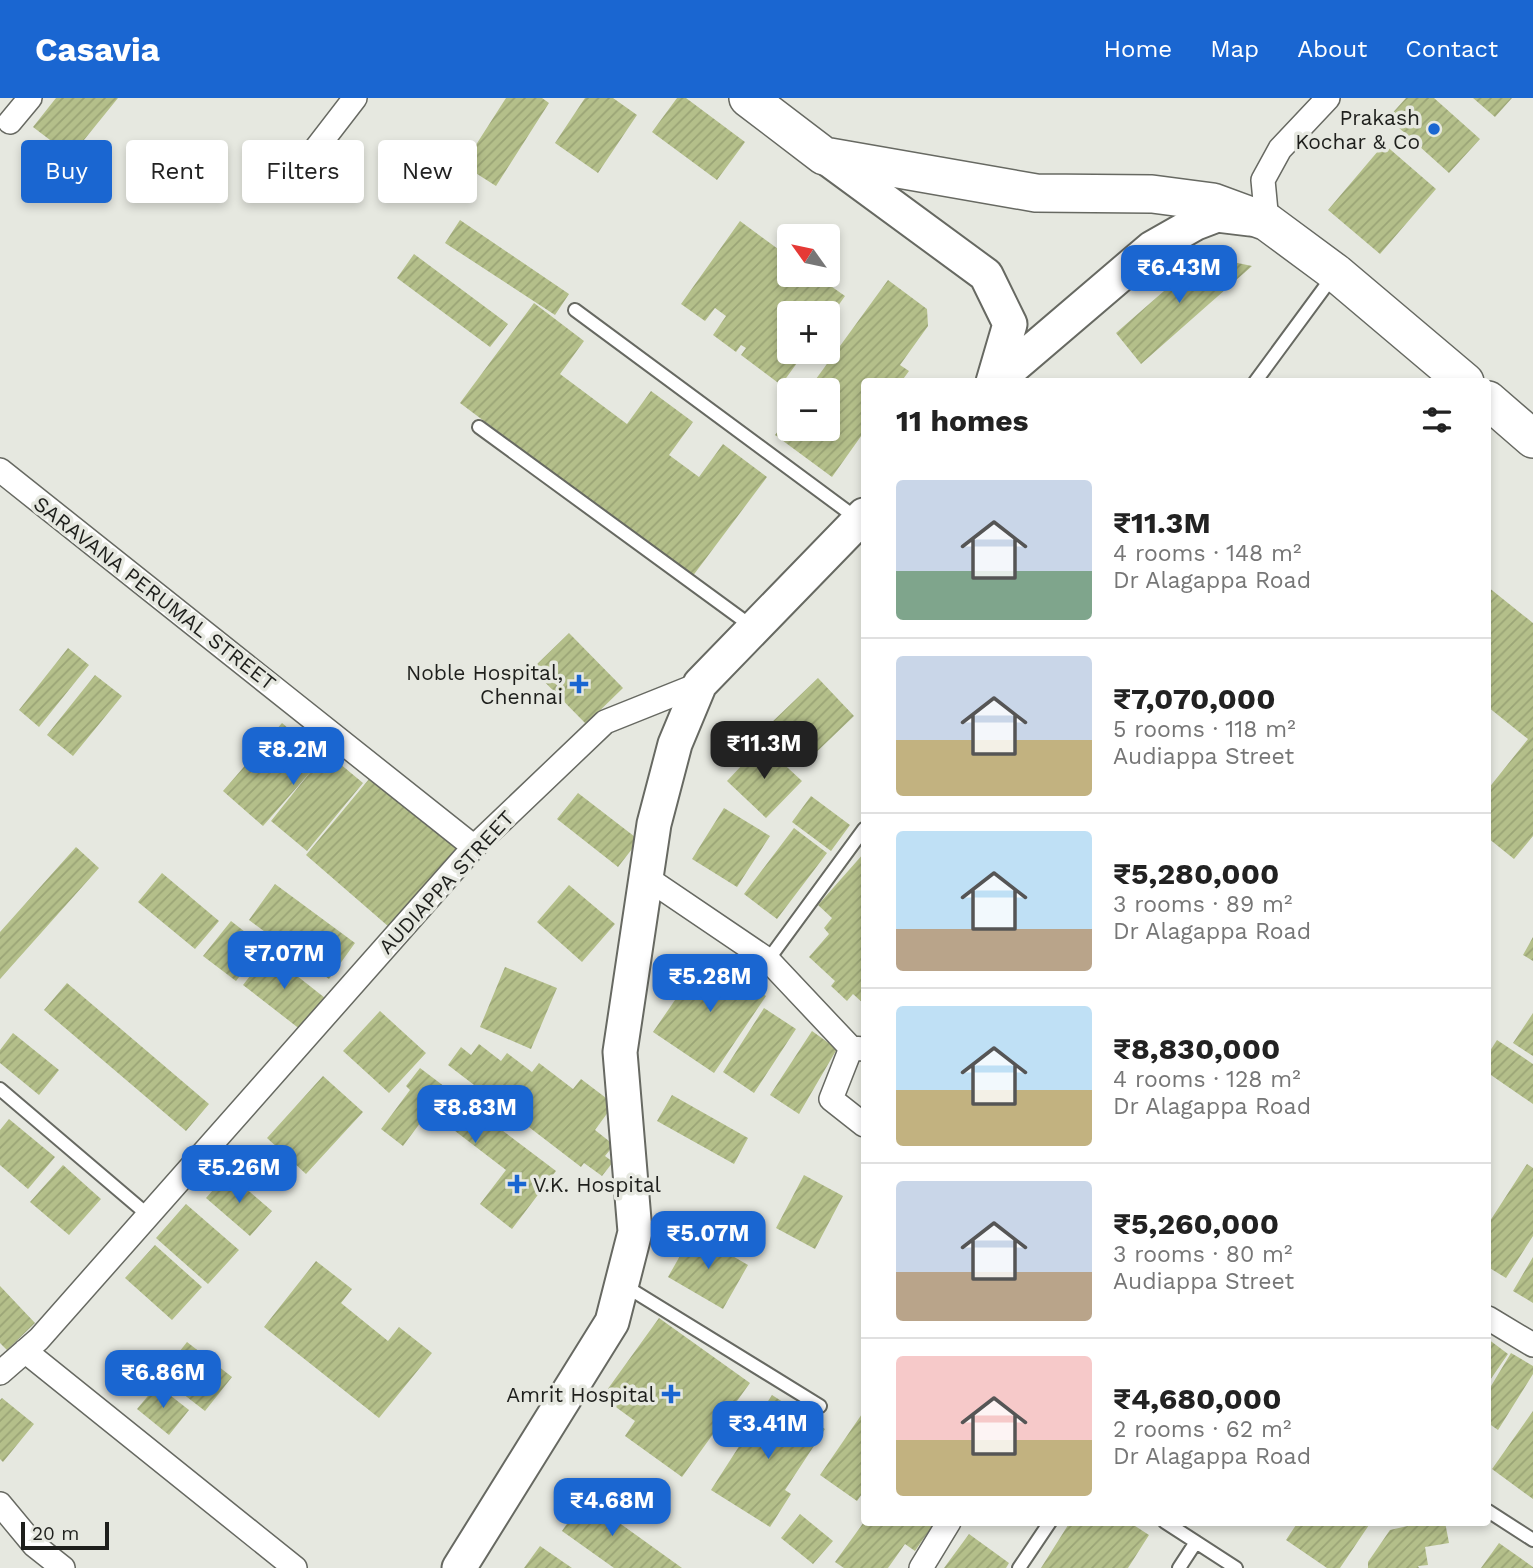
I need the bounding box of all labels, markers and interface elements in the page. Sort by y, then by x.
text: Casavia [35,30,160,69]
text: Home [1104,35,1172,63]
text: Map [1210,35,1259,63]
text: About [1297,35,1367,63]
text: Contact [1405,35,1498,63]
place label: Prakash Kochar & Co [1295,105,1420,154]
marker: Prakash Kochar & Co [1426,121,1442,137]
chip: Buy [21,140,112,203]
chip: Rent [126,140,228,203]
chip: Filters [242,140,364,203]
chip: New [378,140,477,203]
north arrow [777,224,840,287]
map controls [777,224,840,441]
pin: ₹6.43M [1122,246,1236,305]
text: ₹6.43M [1137,254,1221,281]
button: + [777,301,840,364]
button: − [777,378,840,441]
icon: filters [1418,401,1456,439]
text: 11 homes [896,403,1029,438]
street label: SARAVANA PERUMAL STREET [29,491,281,696]
text: ₹11.3M [1113,505,1211,540]
icon: home [952,508,1036,592]
text: 4 rooms · 148 m² [1113,540,1301,567]
text: Dr Alagappa Road [1113,567,1311,594]
place label: Noble Hospital, Chennai [406,660,563,709]
marker: Noble Hospital, Chennai [569,674,589,694]
text: ₹7,070,000 [1113,681,1276,716]
icon: home [952,684,1036,768]
text: 5 rooms · 118 m² [1113,716,1296,743]
pin: ₹11.3M [707,722,821,781]
pin: ₹8.2M [244,728,342,787]
text: ₹11.3M [727,730,801,757]
text: ₹8.2M [258,736,328,763]
text: Audiappa Street [1113,743,1294,770]
street label: AUDIAPPA STREET [373,805,519,959]
text: ₹5,280,000 [1113,856,1279,891]
icon: home [952,859,1036,943]
text: 3 rooms · 89 m² [1113,891,1292,918]
text: Dr Alagappa Road [1113,918,1311,945]
pin: ₹7.07M [227,932,341,991]
text: ₹7.07M [244,940,324,967]
pin: ₹5.28M [653,954,767,1014]
text: ₹5.28M [669,963,751,990]
text: ₹8,830,000 [1113,1031,1280,1066]
icon: home [952,1034,1036,1118]
text: 4 rooms · 128 m² [1113,1066,1301,1093]
pin: ₹8.83M [418,1086,532,1145]
text: Dr Alagappa Road [1113,1093,1311,1120]
text: ₹8.83M [433,1094,517,1121]
pin: ₹5.26M [182,1146,296,1205]
text: ₹5.26M [198,1154,280,1181]
place label: V.K. Hospital [533,1172,662,1197]
marker: V.K. Hospital [507,1174,527,1194]
text: ₹5,260,000 [1113,1206,1279,1241]
icon: home [952,1209,1036,1293]
pin: ₹5.07M [651,1212,765,1271]
text: ₹5.07M [667,1220,749,1247]
text: 3 rooms · 80 m² [1113,1241,1292,1268]
text: Audiappa Street [1113,1268,1294,1295]
pin: ₹6.86M [106,1350,220,1410]
text: ₹6.86M [121,1359,205,1386]
text: ₹4,680,000 [1113,1381,1282,1416]
place label: Amrit Hospital [506,1382,656,1407]
marker: Amrit Hospital [661,1384,681,1404]
icon: home [952,1384,1036,1468]
pin: ₹3.41M [711,1402,825,1461]
text: ₹3.41M [728,1410,808,1437]
text: 2 rooms · 62 m² [1113,1416,1291,1443]
text: Dr Alagappa Road [1113,1443,1311,1470]
pin: ₹4.68M [555,1478,669,1538]
text: ₹4.68M [570,1487,654,1514]
scale bar [21,1519,108,1551]
text: 20 m [32,1522,79,1545]

